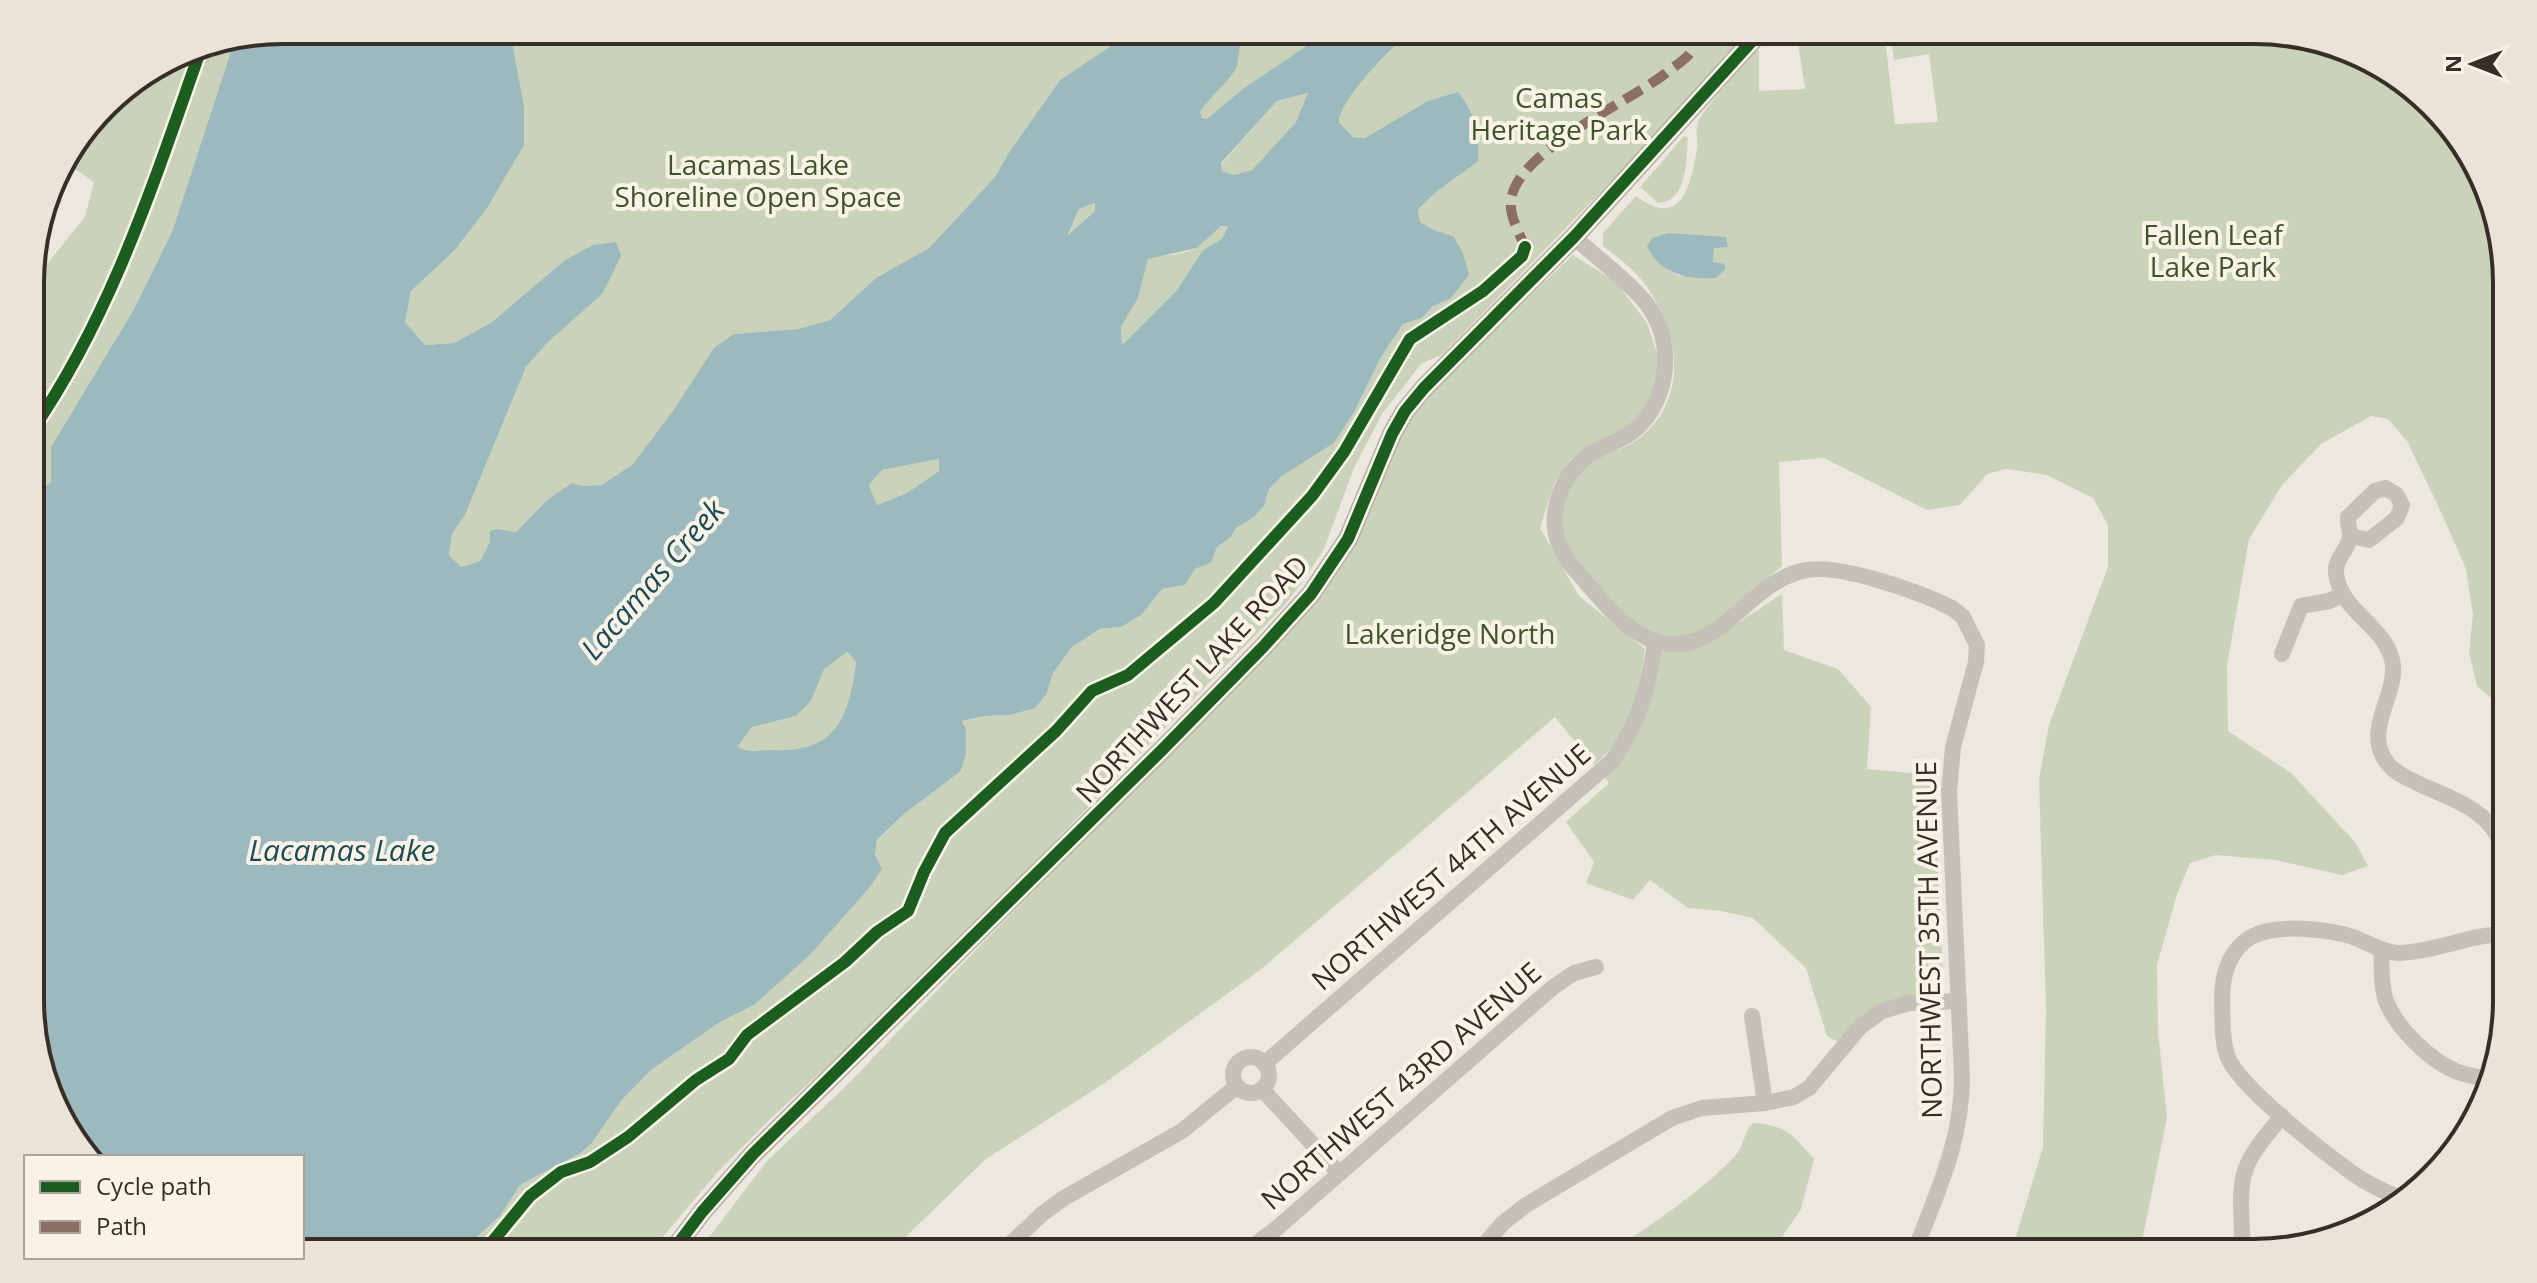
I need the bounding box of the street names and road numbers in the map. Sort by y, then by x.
street label: NORTHWEST LAKE ROAD [1067,546,1316,810]
street label: NORTHWEST 44TH AVENUE [1303,734,1598,998]
street label: NORTHWEST 35TH AVENUE [1906,761,1950,1119]
street label: NORTHWEST 43RD AVENUE [1252,953,1548,1218]

